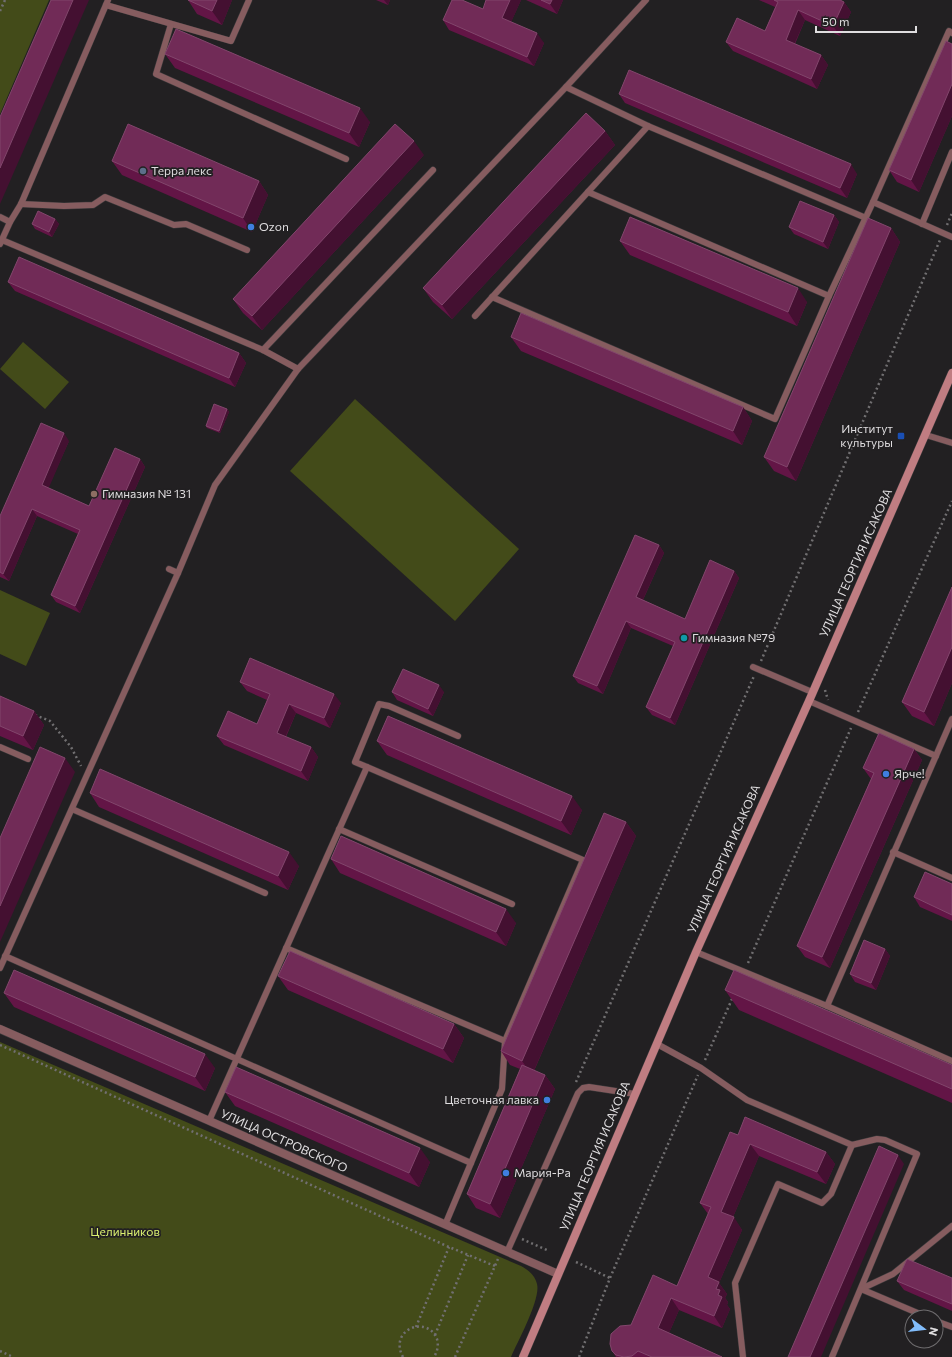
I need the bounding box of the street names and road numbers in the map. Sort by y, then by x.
street label: УЛИЦА ГЕОРГИЯ ИСАКОВА [816,486,894,639]
street label: УЛИЦА ГЕОРГИЯ ИСАКОВА [684,782,762,935]
street label: УЛИЦА ГЕОРГИЯ ИСАКОВА [556,1079,632,1233]
street label: УЛИЦА ОСТРОВСКОГО [219,1106,350,1175]

